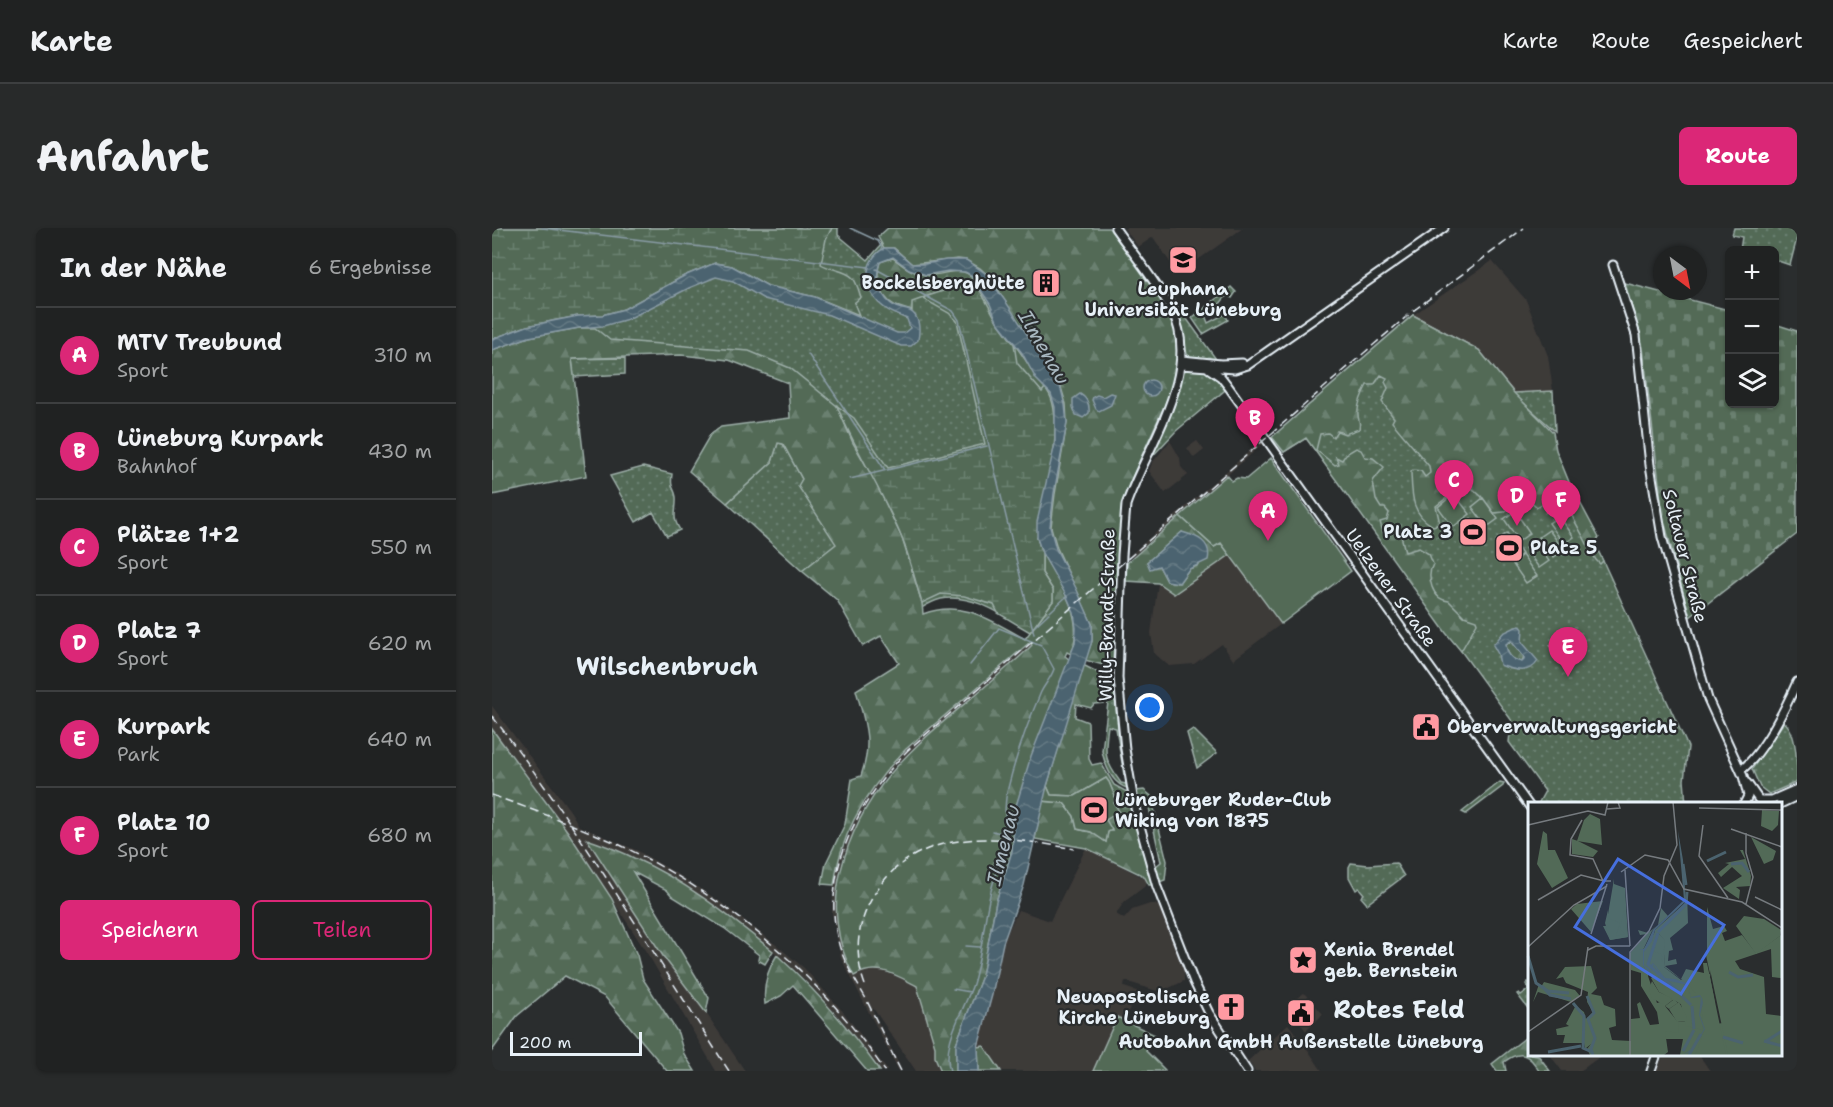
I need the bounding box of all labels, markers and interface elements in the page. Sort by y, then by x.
text: Karte [30,22,113,60]
text: Karte [1503,27,1558,55]
text: Route [1591,27,1650,55]
text: Gespeichert [1683,27,1803,55]
button: Route [1679,127,1797,185]
text: Anfahrt [36,128,209,184]
school or university icon: Leuphana Universität Lüneburg [1167,244,1199,276]
north arrow [1653,246,1707,300]
map controls [1725,246,1779,408]
button: + [1725,246,1779,300]
text: In der Nähe [60,250,227,285]
text: 6 Ergebnisse [308,254,432,280]
building icon: Bockelsberghütte [1030,267,1062,299]
place label: Bockelsberghütte [862,271,1025,295]
place label: Leuphana Universität Lüneburg [1085,277,1282,322]
button: − [1725,300,1779,354]
water label: Ilmenau [1012,304,1076,389]
text: MTV Treubund [117,328,282,357]
text: A [72,342,87,368]
text: 310 m [373,342,432,368]
button: layers [1725,354,1779,408]
text: Sport [117,357,168,383]
pin: B [1236,398,1275,448]
text: Lüneburg Kurpark [117,424,324,453]
text: B [73,438,86,464]
text: 430 m [368,438,432,464]
text: Bahnhof [117,453,197,479]
pin: C [1434,460,1474,510]
pin: D [1498,476,1536,526]
pin: F [1542,480,1580,530]
street label: Soltauer Straße [1657,487,1713,625]
pin: A [1248,492,1288,541]
sports icon: Platz 3 [1457,516,1489,548]
text: Plätze 1+2 [117,520,239,549]
place label: Platz 3 [1383,520,1452,544]
street label: Uelzener Straße [1340,524,1442,652]
street label: Willy-Brandt-Straße [1093,528,1121,702]
sports icon: Platz 5 [1493,532,1525,564]
text: C [73,534,86,560]
text: 550 m [370,534,432,560]
place label: Platz 5 [1530,536,1597,560]
text: Sport [117,549,168,575]
text: Platz 7 [117,616,201,645]
pin: E [1548,628,1588,677]
text: D [72,630,87,656]
text: 620 m [368,630,432,656]
text: Sport [117,645,168,671]
district label: Wilschenbruch [576,651,758,683]
your location [1135,693,1164,722]
public building icon: Oberverwaltungsgericht [1410,711,1442,743]
text: Kurpark [117,712,211,741]
place label: Oberverwaltungsgericht [1447,715,1677,739]
text: E [73,726,86,752]
text: 640 m [367,726,432,752]
text: Park [117,741,160,767]
place label: Lüneburger Ruder-Club Wiking von 1875 [1115,788,1331,833]
sports icon: Lüneburger Ruder-Club Wiking von 1875 [1078,794,1110,826]
water label: Ilmenau [980,802,1026,889]
inset map [1528,802,1782,1056]
text: Platz 10 [117,808,210,837]
text: F [74,822,85,848]
text: 680 m [367,822,432,848]
text: Sport [117,837,168,863]
button: Speichern [60,900,240,960]
button: Teilen [252,900,432,960]
place label: Xenia Brendel geb. Bernstein [1324,938,1458,983]
place icon: Xenia Brendel geb. Bernstein [1287,944,1319,976]
place label: Neuapostolische Kirche Lüneburg [1056,985,1210,1030]
church icon: Neuapostolische Kirche Lüneburg [1215,991,1247,1023]
district label: Rotes Feld [1333,994,1465,1026]
public building icon: Autobahn GmbH Außenstelle Lüneburg [1285,997,1317,1029]
scale bar [510,1029,642,1056]
place label: Autobahn GmbH Außenstelle Lüneburg [1119,1030,1484,1054]
text: 200 m [519,1032,571,1053]

